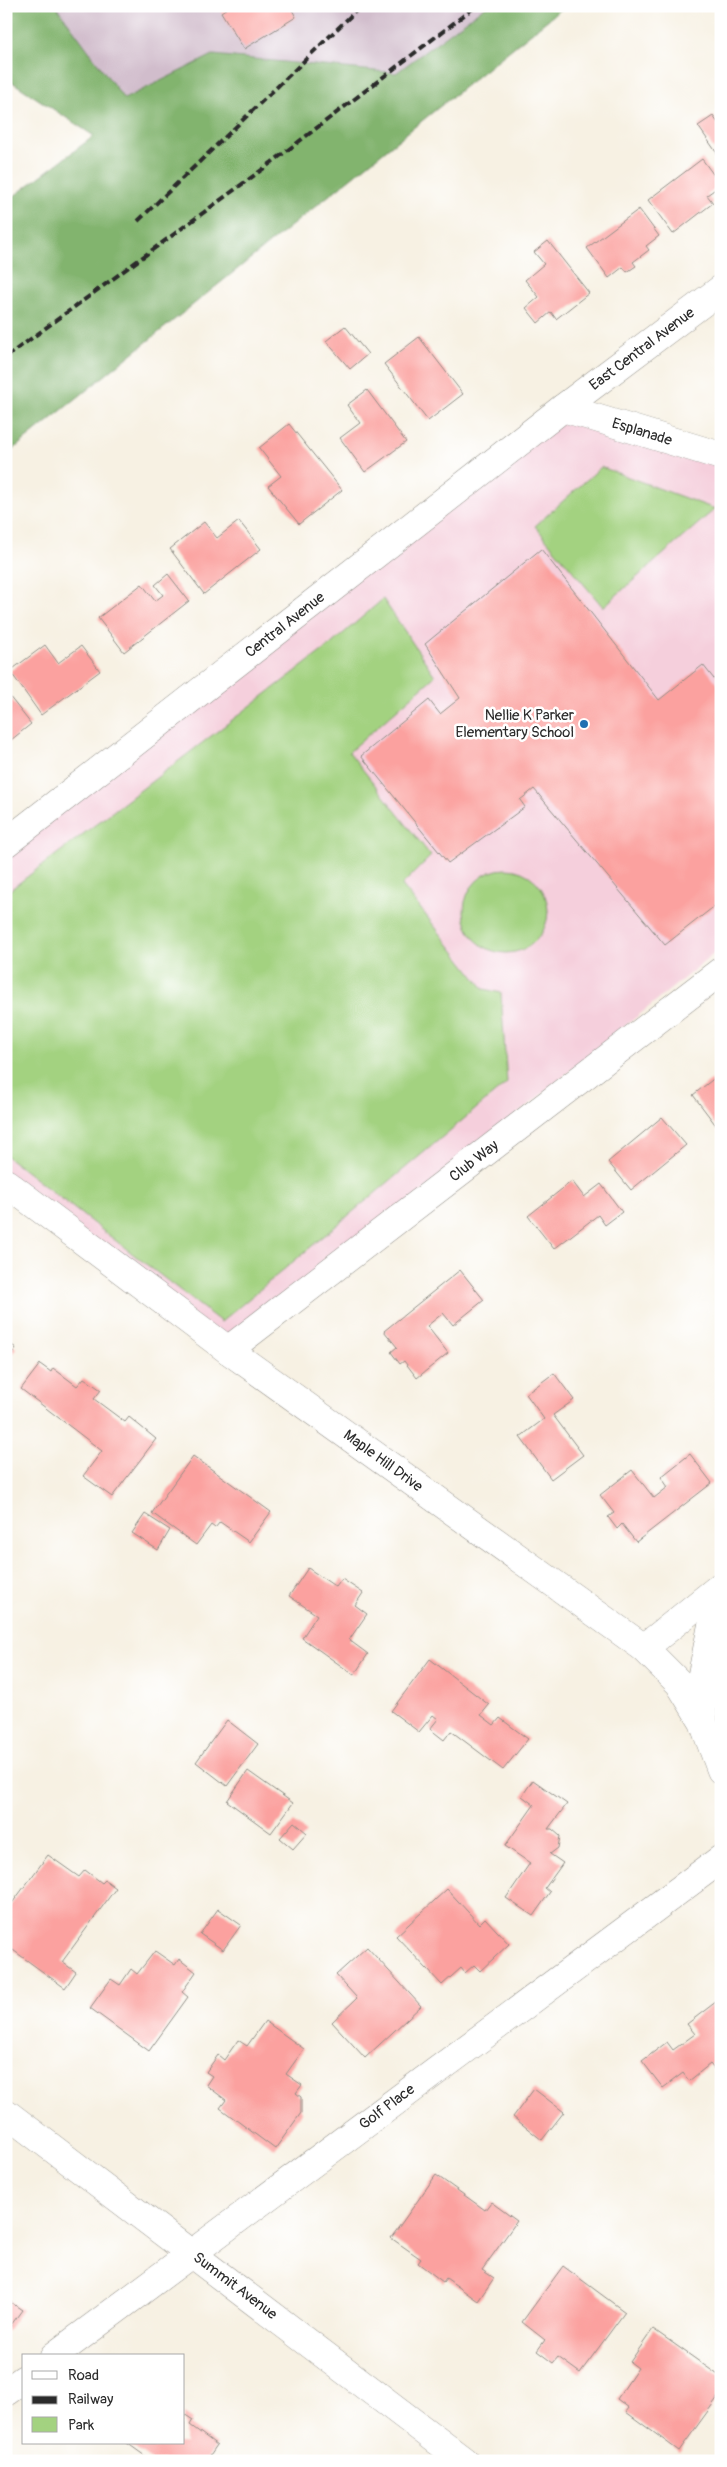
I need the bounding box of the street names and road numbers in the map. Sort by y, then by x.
street label: East Central Avenue [586,303,699,395]
street label: Esplanade [610,414,675,450]
street label: Central Avenue [241,588,329,662]
street label: Club Way [446,1136,503,1186]
street label: Maple Hill Drive [340,1426,427,1497]
street label: Golf Place [355,2080,419,2134]
street label: Summit Avenue [189,2248,281,2324]

